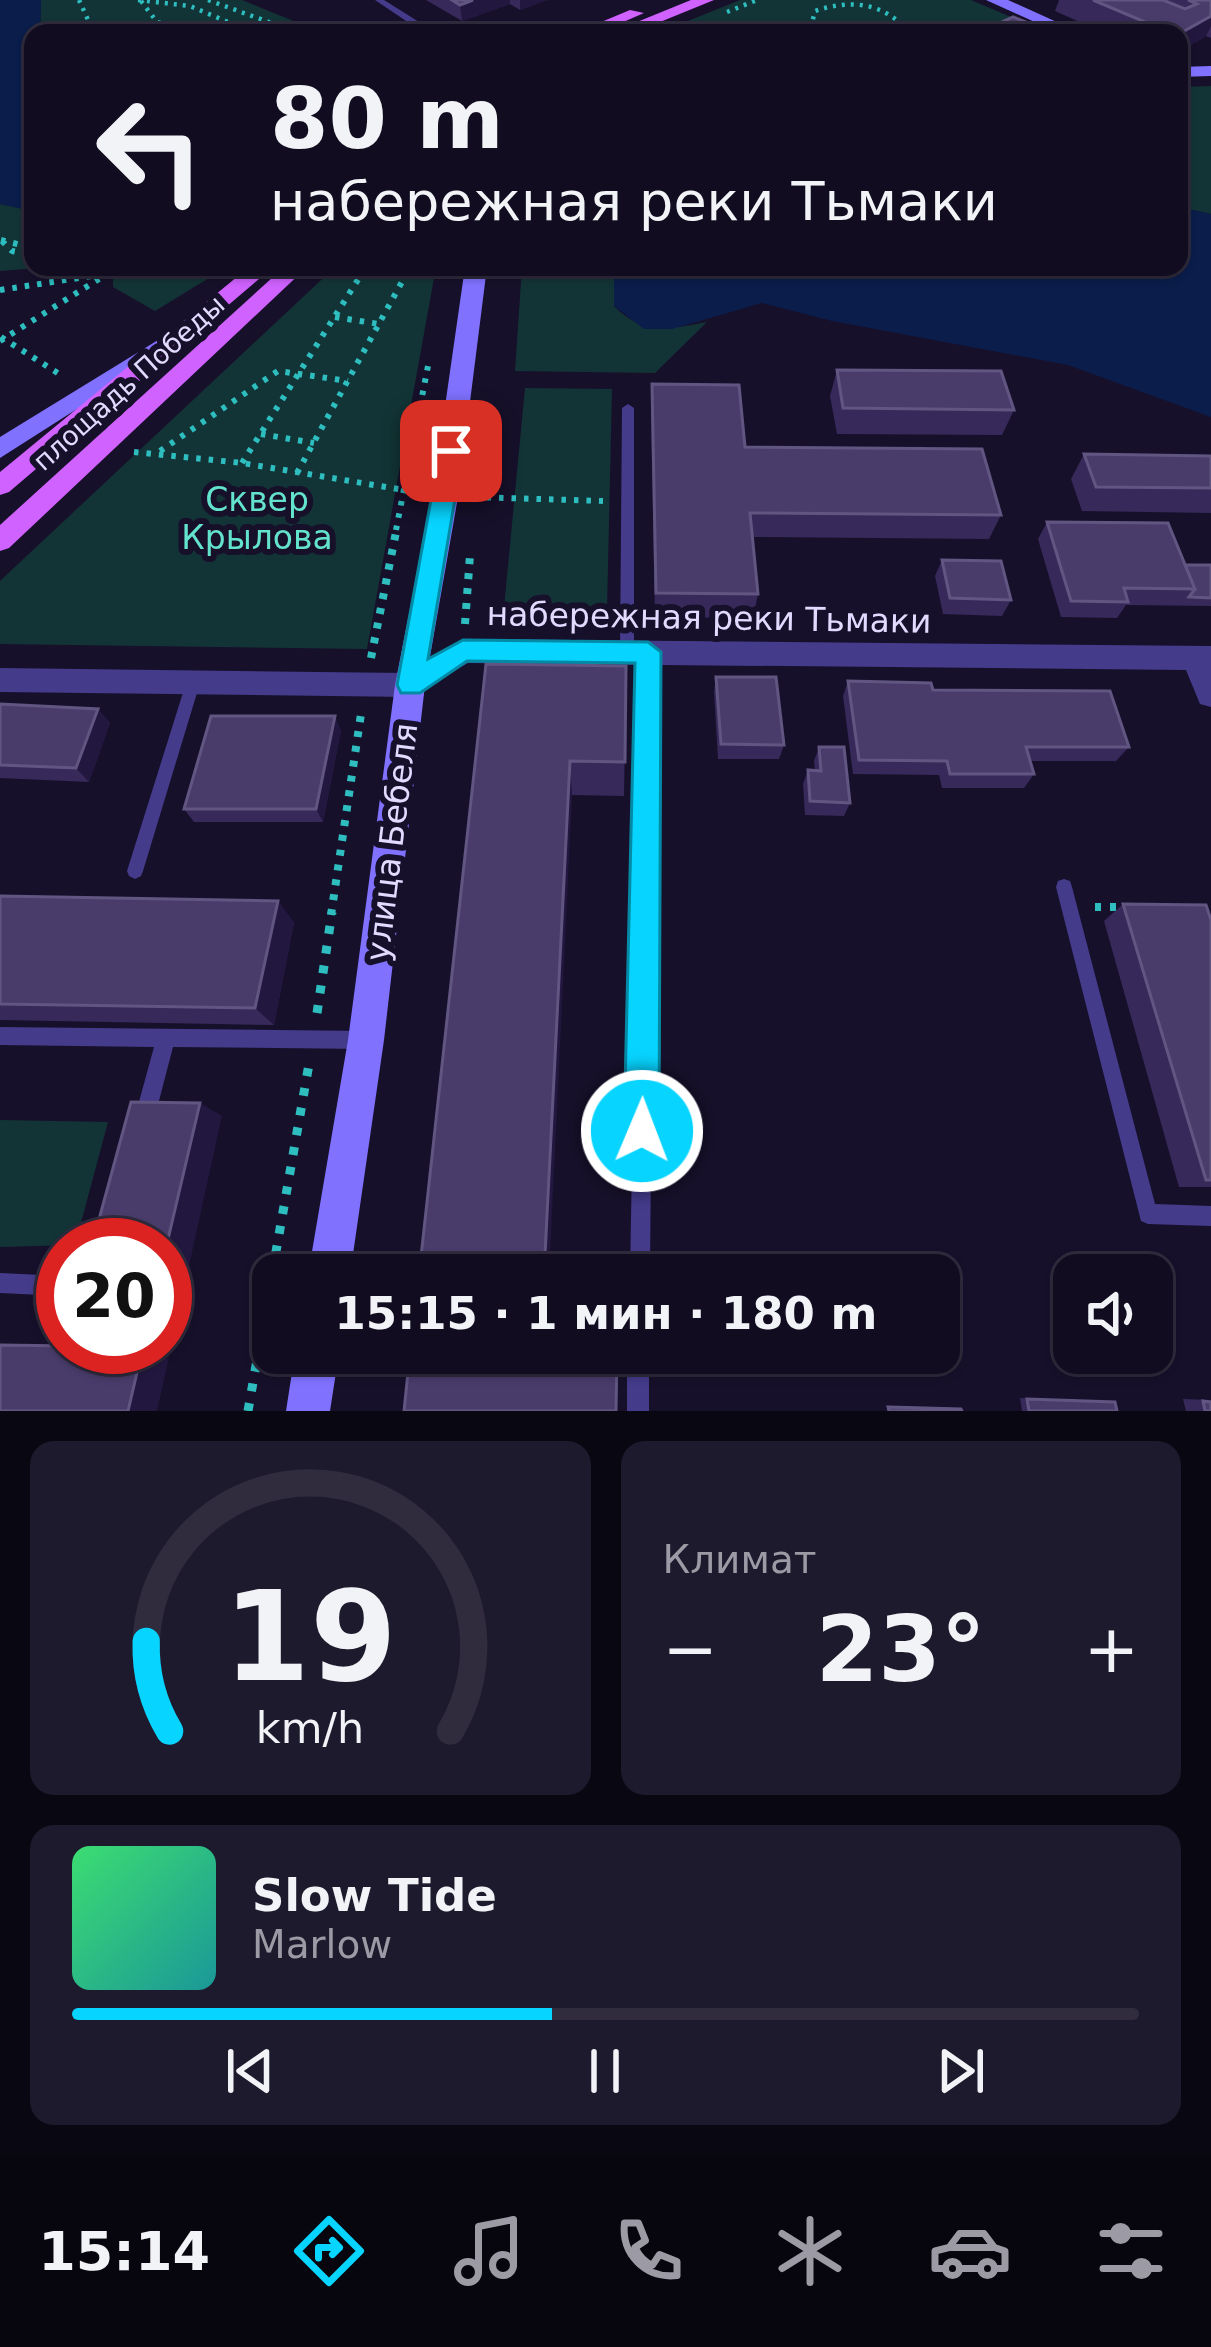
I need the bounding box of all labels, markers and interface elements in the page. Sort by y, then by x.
text: 80 m [270,70,504,168]
icon: left [72,72,228,228]
text: набережная реки Тьмаки [270,170,998,233]
street label: площадь Победы [27,289,231,477]
pin [400,400,502,502]
icon: arrive [418,418,484,484]
park label: Сквер Крылова [181,480,333,557]
street label: набережная реки Тьмаки [486,594,932,641]
street label: улица Бебеля [358,721,425,963]
position arrow [579,1068,705,1194]
speed limit sign: 20 [36,1218,192,1374]
map controls [1053,1254,1173,1374]
button: sound [1053,1254,1173,1374]
text: 15:15 · 1 мин · 180 m [335,1287,877,1340]
text: Климат [663,1537,817,1582]
text: 19 [223,1564,397,1709]
text: 23° [816,1597,986,1702]
text: − [663,1611,718,1688]
text: + [1084,1611,1139,1688]
text: km/h [256,1703,364,1753]
text: Slow Tide [252,1869,497,1922]
text: Marlow [252,1922,392,1967]
icon: previous [217,2038,283,2104]
icon: pause [572,2038,638,2104]
icon: next [928,2038,994,2104]
icon: directions [287,2209,371,2293]
icon: music [447,2209,531,2293]
icon: phone [607,2209,691,2293]
icon: climate [768,2209,852,2293]
icon: car [928,2209,1012,2293]
icon: filters [1089,2209,1173,2293]
text: 15:14 [38,2220,210,2283]

